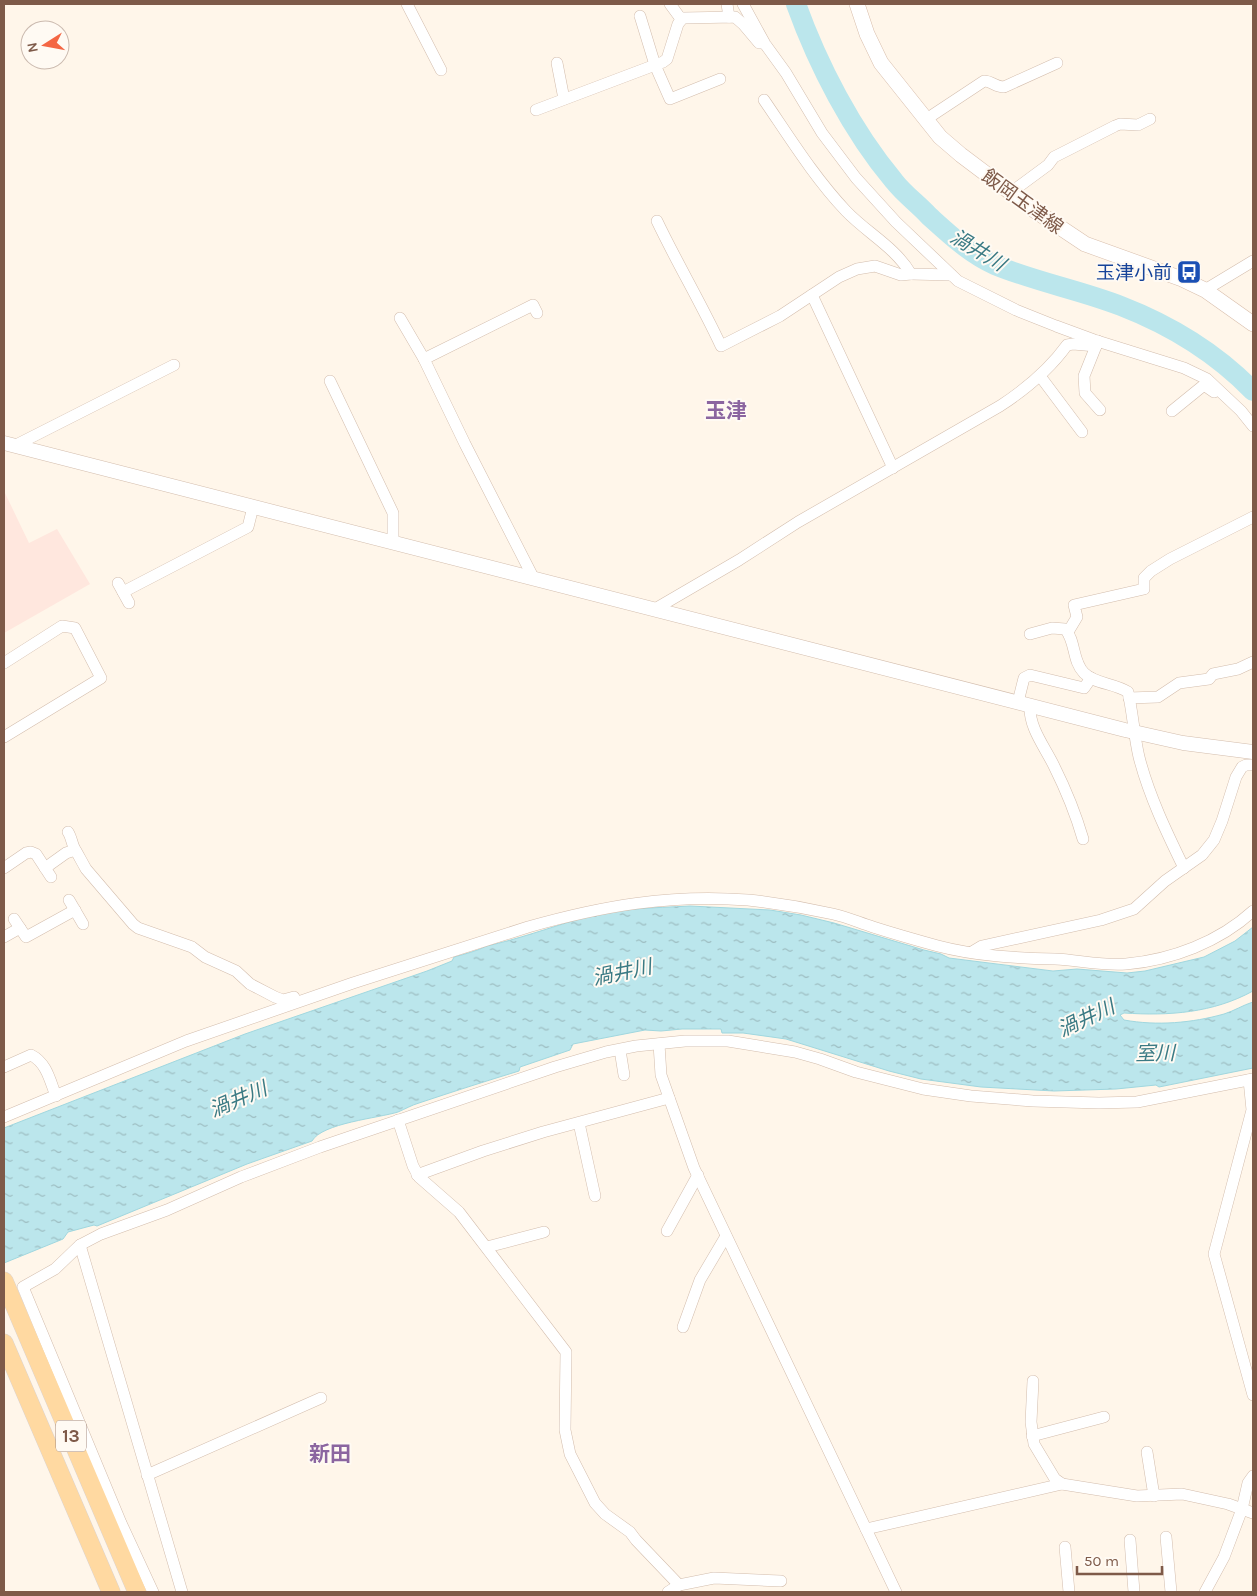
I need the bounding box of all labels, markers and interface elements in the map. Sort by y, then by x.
north arrow [20,20,70,70]
text: N [23,41,42,54]
street label: 飯岡玉津線 [978,165,1067,239]
water label: 渦井川 [946,225,1011,277]
bus stop icon: 玉津小前 [1176,259,1202,285]
place label: 玉津小前 [1096,262,1172,284]
district label: 玉津 [705,399,747,423]
water label: 渦井川 [590,955,656,990]
water label: 渦井川 [1054,995,1120,1042]
water label: 室川 [1135,1042,1177,1065]
water label: 渦井川 [206,1076,272,1122]
road number: 13 [56,1420,86,1452]
district label: 新田 [309,1442,351,1466]
scale bar [1077,1544,1162,1576]
text: 50 m [1084,1552,1119,1570]

